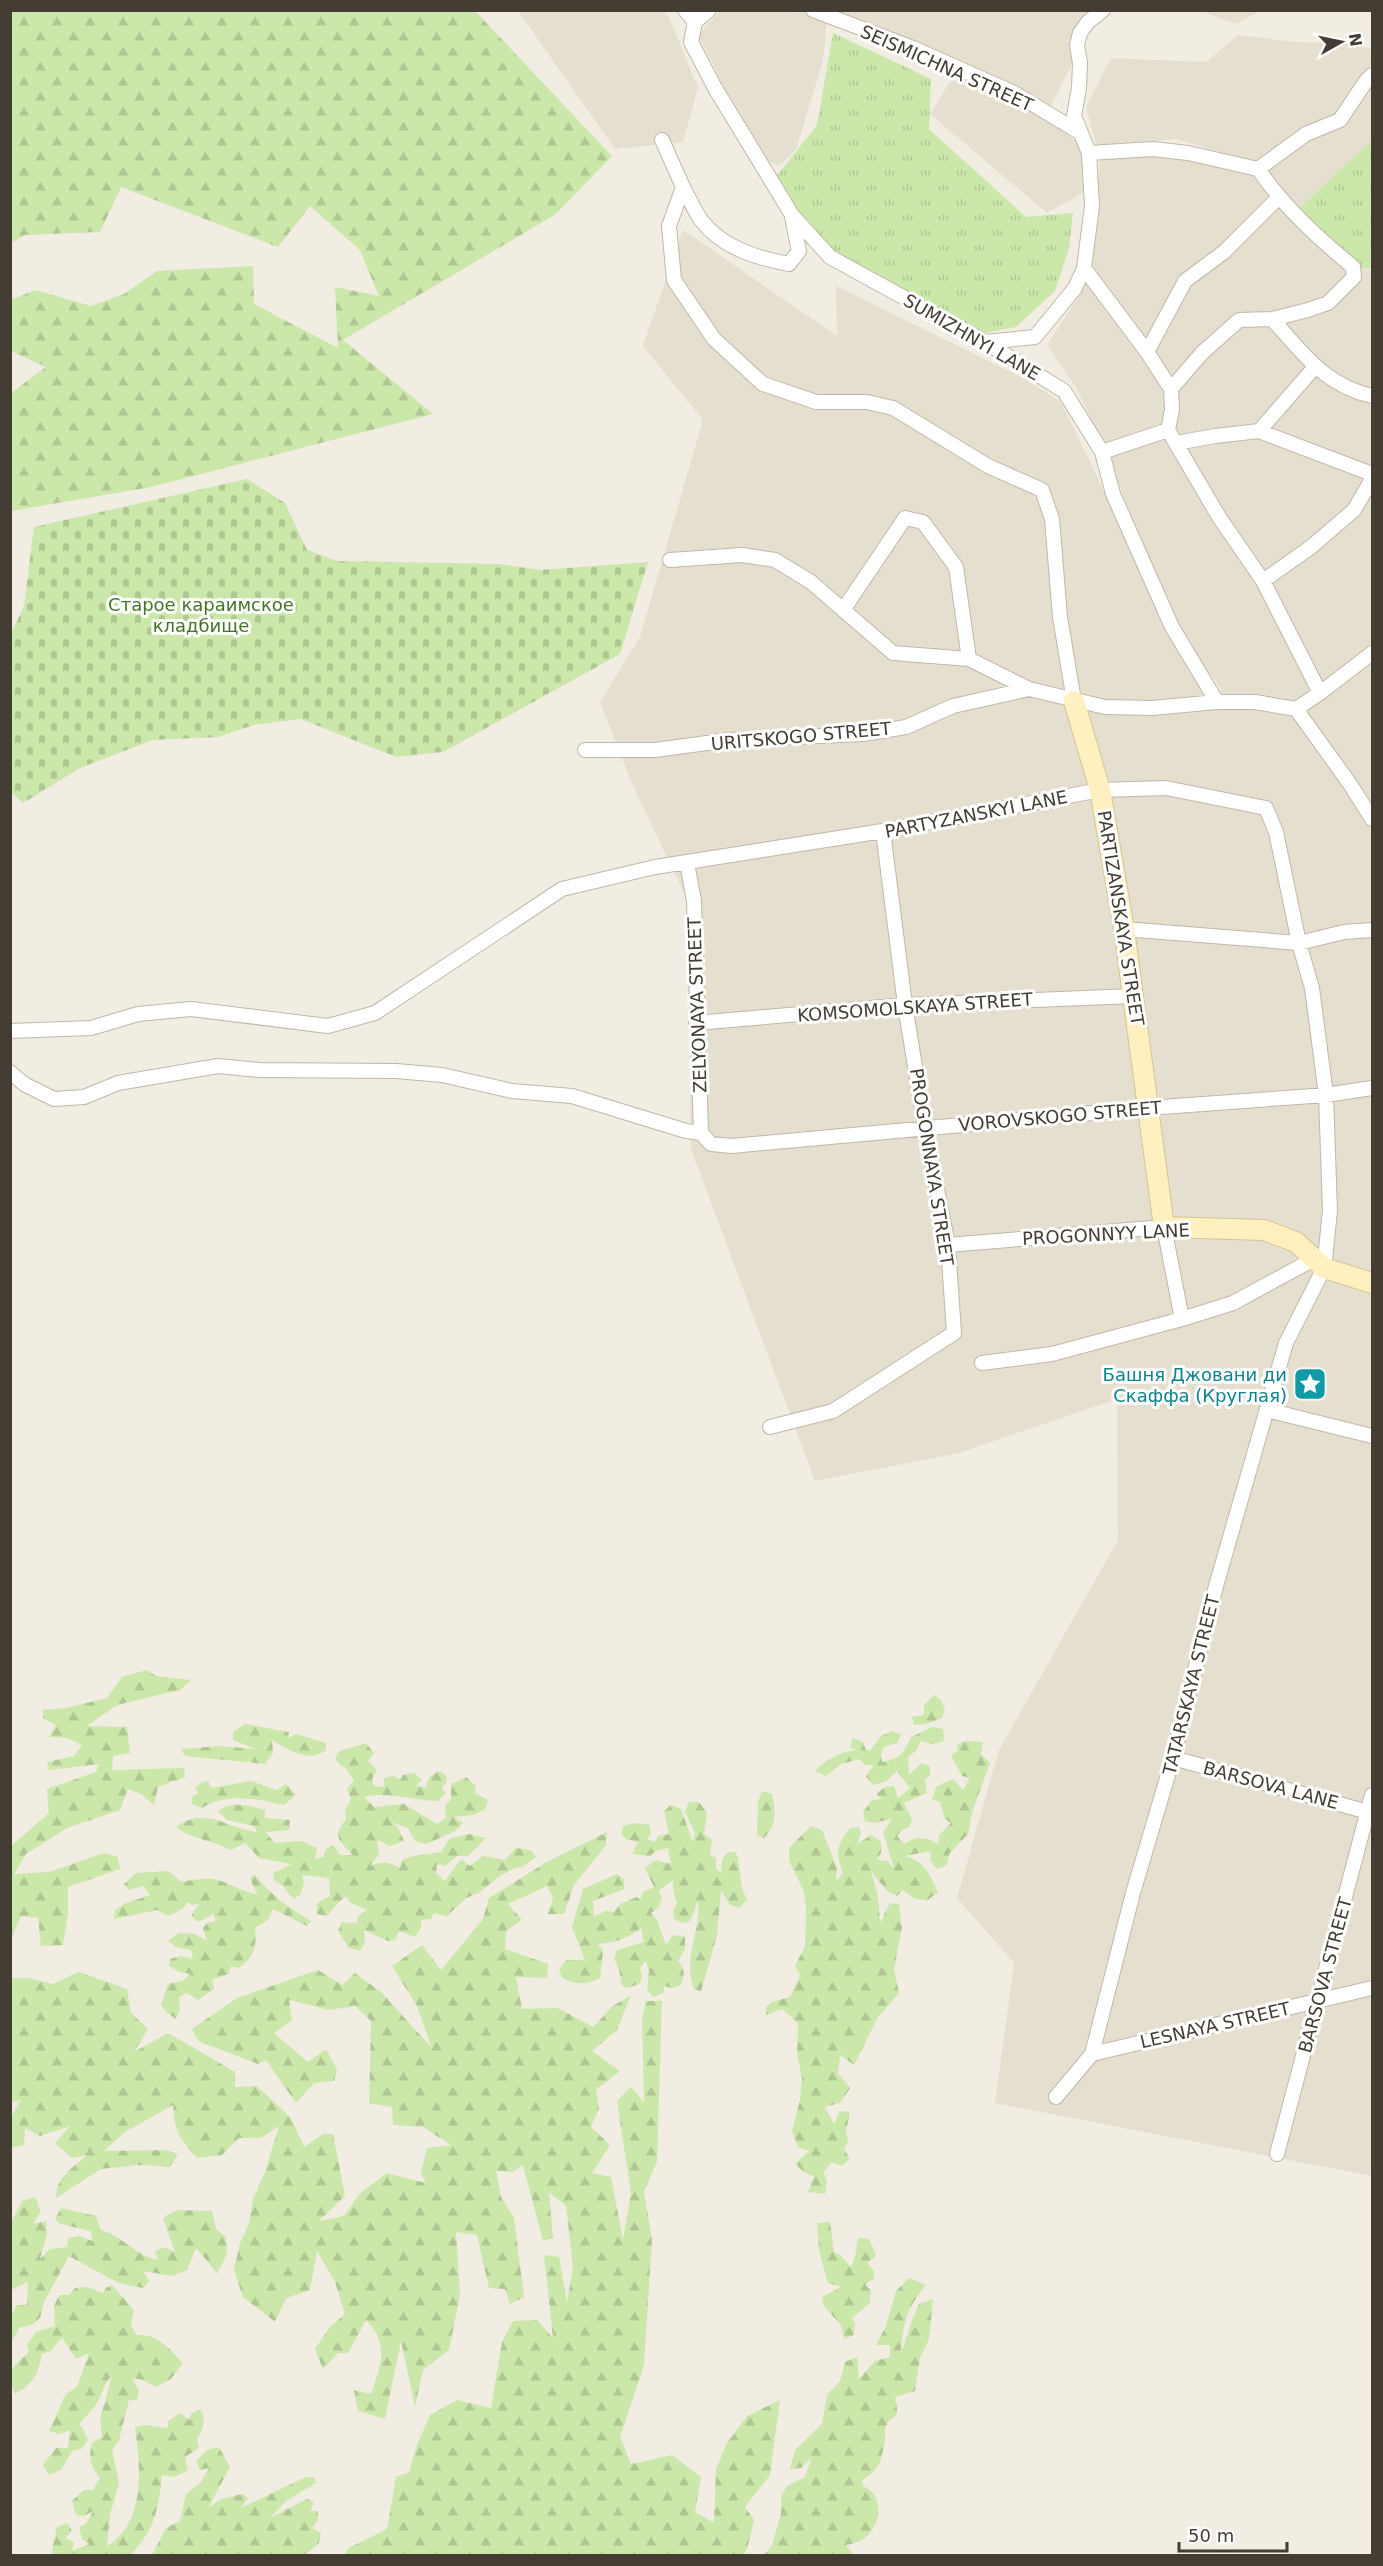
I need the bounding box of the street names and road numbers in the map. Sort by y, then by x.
street label: SEISMICHNA STREET [857,20,1037,116]
street label: SUMIZHNYI LANE [900,289,1044,385]
street label: URITSKOGO STREET [710,718,893,754]
street label: PARTYZANSKYI LANE [883,786,1069,842]
street label: PARTIZANSKAYA STREET [1094,809,1149,1028]
street label: ZELYONAYA STREET [683,916,711,1093]
street label: KOMSOMOLSKAYA STREET [797,988,1034,1026]
street label: PROGONNAYA STREET [906,1067,958,1268]
street label: VOROVSKOGO STREET [958,1097,1163,1135]
street label: PROGONNYY LANE [1022,1219,1190,1249]
street label: TATARSKAYA STREET [1158,1592,1224,1778]
street label: BARSOVA LANE [1201,1757,1341,1813]
street label: BARSOVA STREET [1294,1894,1356,2055]
street label: LESNAYA STREET [1138,1997,1293,2052]

